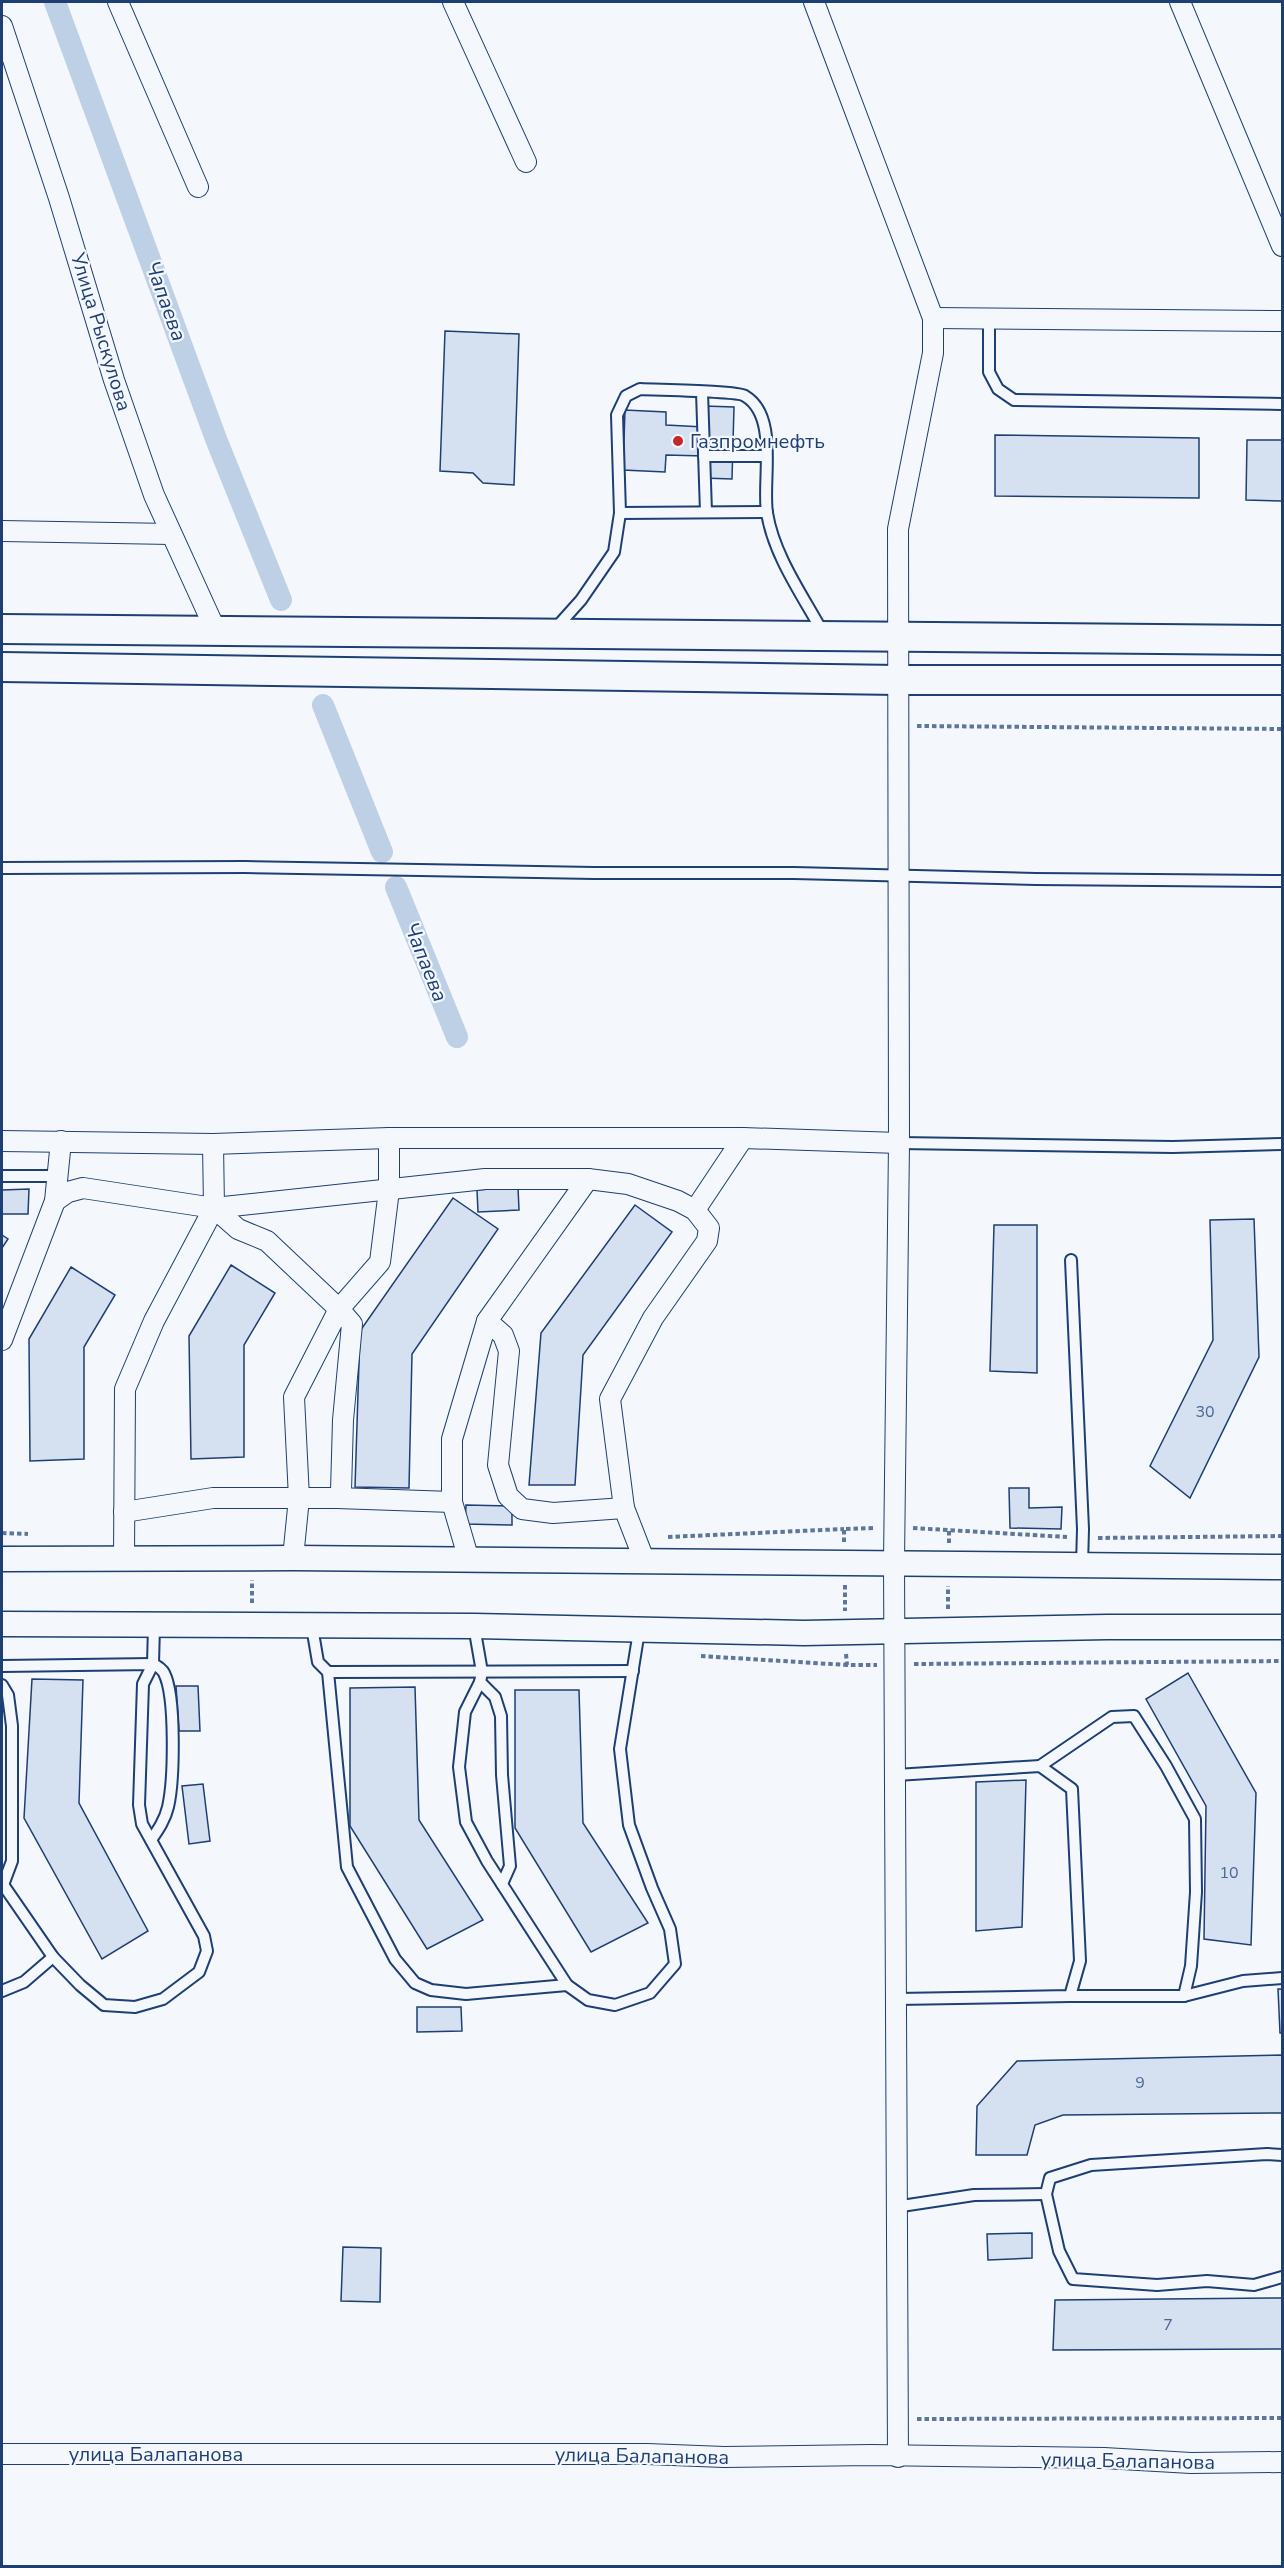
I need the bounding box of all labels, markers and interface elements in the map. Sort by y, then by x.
street label: Улица Рыскулова [64,249,138,414]
water label: Чапаева [139,257,193,345]
place label: Газпромнефть [690,428,825,455]
marker: Газпромнефть [671,434,685,448]
water label: Чапаева [397,918,455,1006]
house number: 30 [1195,1401,1215,1423]
house number: 10 [1219,1862,1239,1884]
house number: 9 [1135,2072,1145,2094]
house number: 7 [1163,2314,1173,2336]
street label: улица Балапанова [69,2441,243,2468]
street label: улица Балапанова [555,2441,729,2471]
street label: улица Балапанова [1041,2446,1215,2476]

